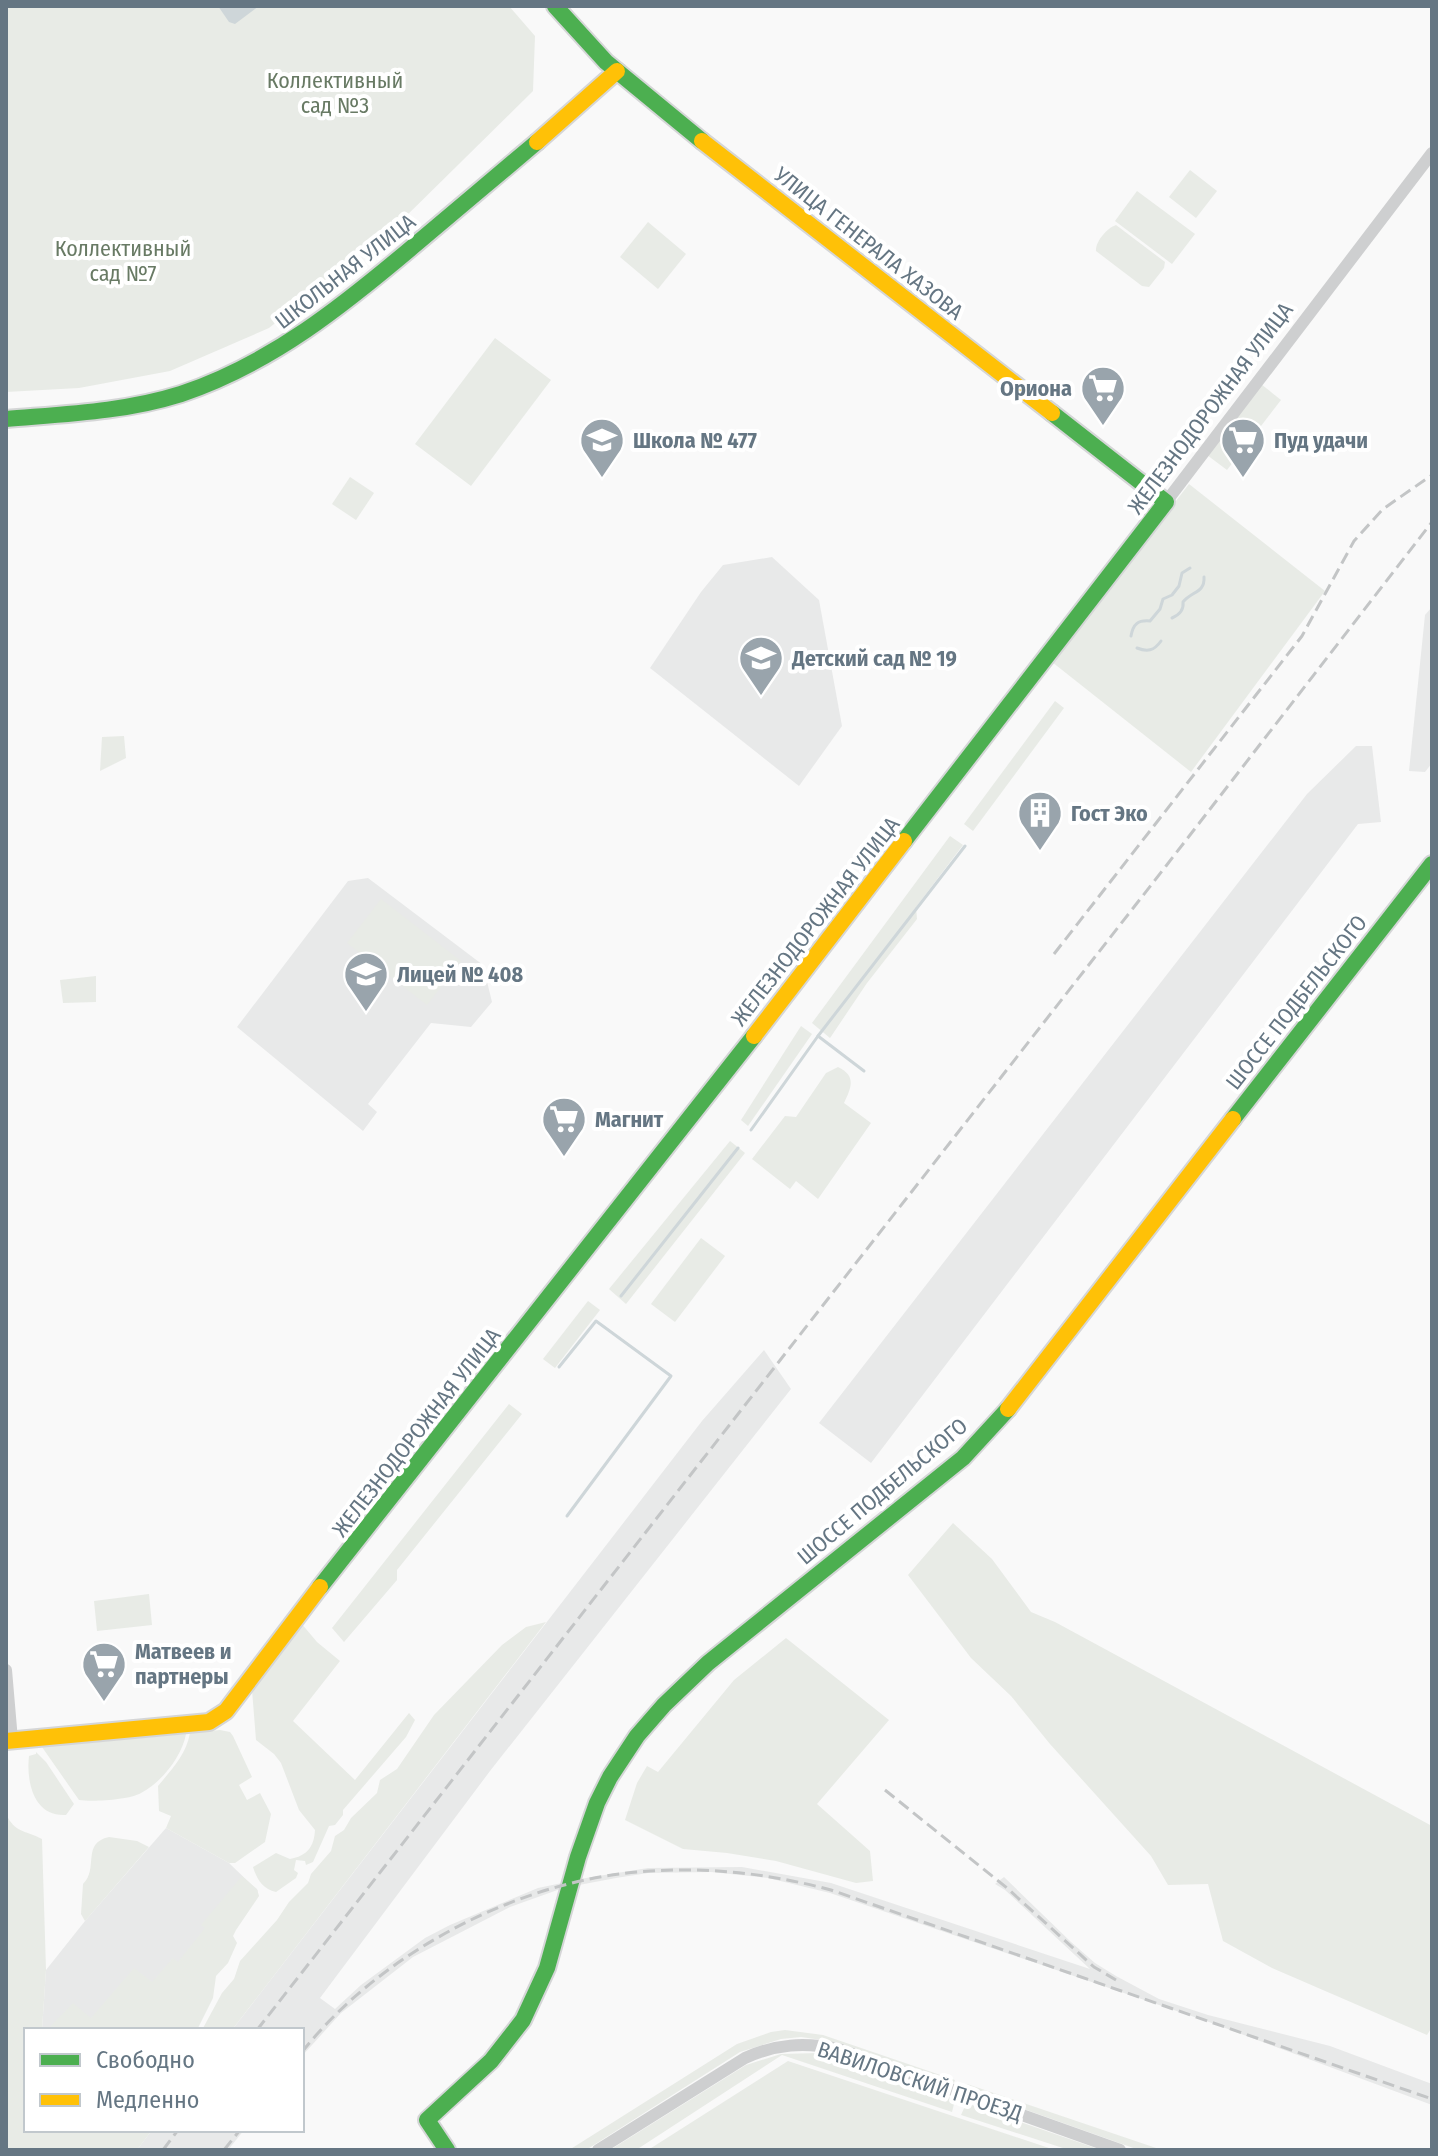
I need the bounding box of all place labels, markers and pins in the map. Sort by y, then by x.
supermarket icon: Ориона [1079,364,1127,427]
place label: Ориона [1000,375,1072,402]
school or university icon: Школа № 477 [578,416,626,479]
supermarket icon: Пуд удачи [1219,416,1267,479]
place label: Школа № 477 [633,427,758,454]
place label: Пуд удачи [1274,427,1368,454]
school or university icon: Детский сад № 19 [737,634,785,697]
place label: Детский сад № 19 [791,645,957,672]
building icon: Гост Эко [1016,789,1064,852]
place label: Гост Эко [1071,800,1148,827]
school or university icon: Лицей № 408 [342,950,390,1013]
place label: Лицей № 408 [397,961,523,988]
supermarket icon: Магнит [540,1095,588,1158]
place label: Магнит [595,1106,664,1133]
place label: Матвеев и партнеры [135,1638,232,1690]
supermarket icon: Матвеев и партнеры [80,1640,128,1703]

